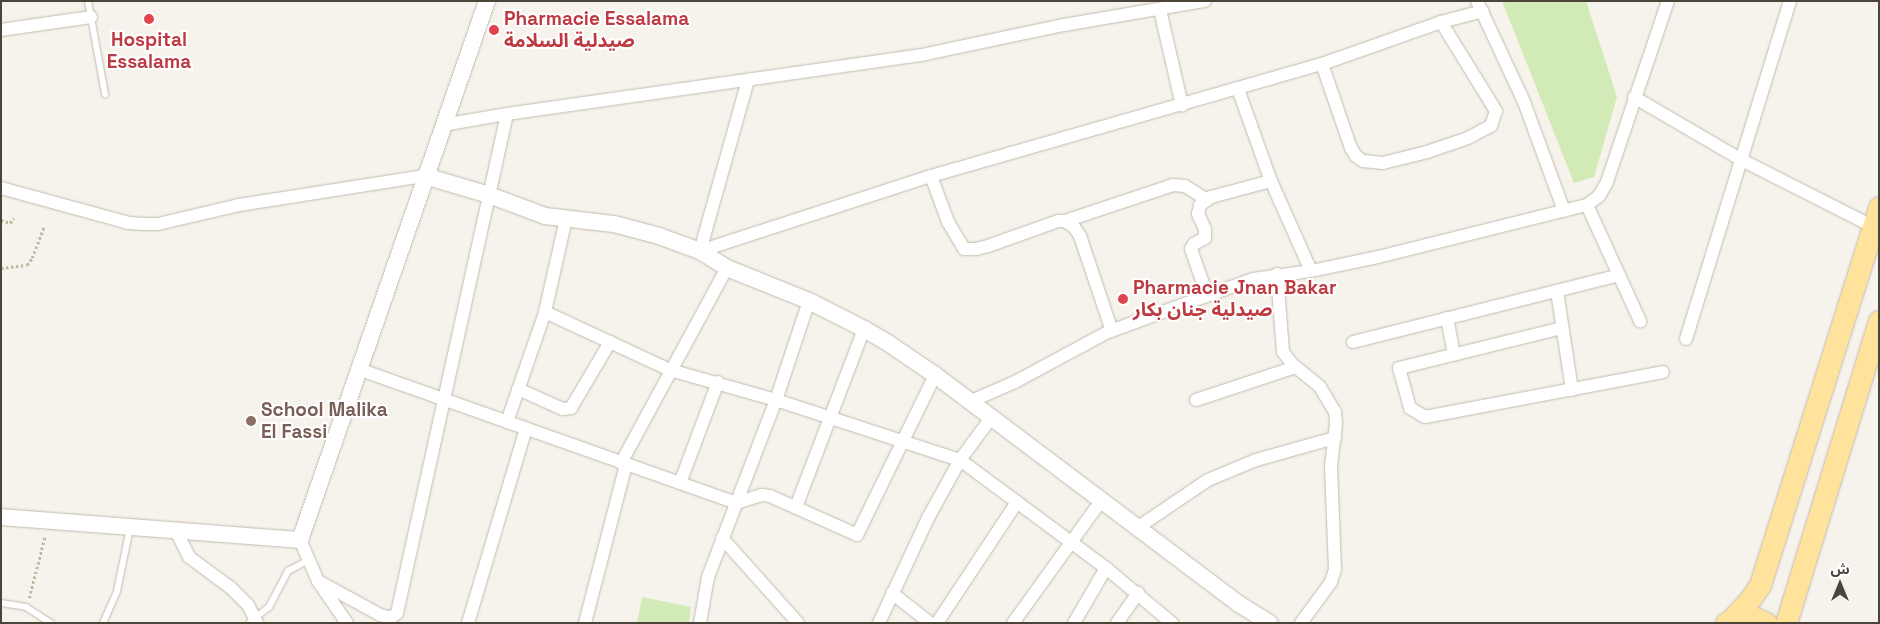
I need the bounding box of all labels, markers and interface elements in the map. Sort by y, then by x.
place label: Pharmacie Essalama صيدلية السلامة [504,8,689,52]
marker: Hospital Essalama [142,12,156,26]
marker: Pharmacie Essalama صيدلية السلامة [488,24,500,36]
place label: Hospital Essalama [107,29,191,73]
place label: Pharmacie Jnan Bakar صيدلية جنان بكار [1133,277,1336,321]
marker: Pharmacie Jnan Bakar صيدلية جنان بكار [1117,293,1129,305]
place label: School Malika El Fassi [261,399,388,443]
marker: School Malika El Fassi [245,415,257,427]
north arrow [1815,559,1865,609]
text: ش [1830,560,1850,578]

